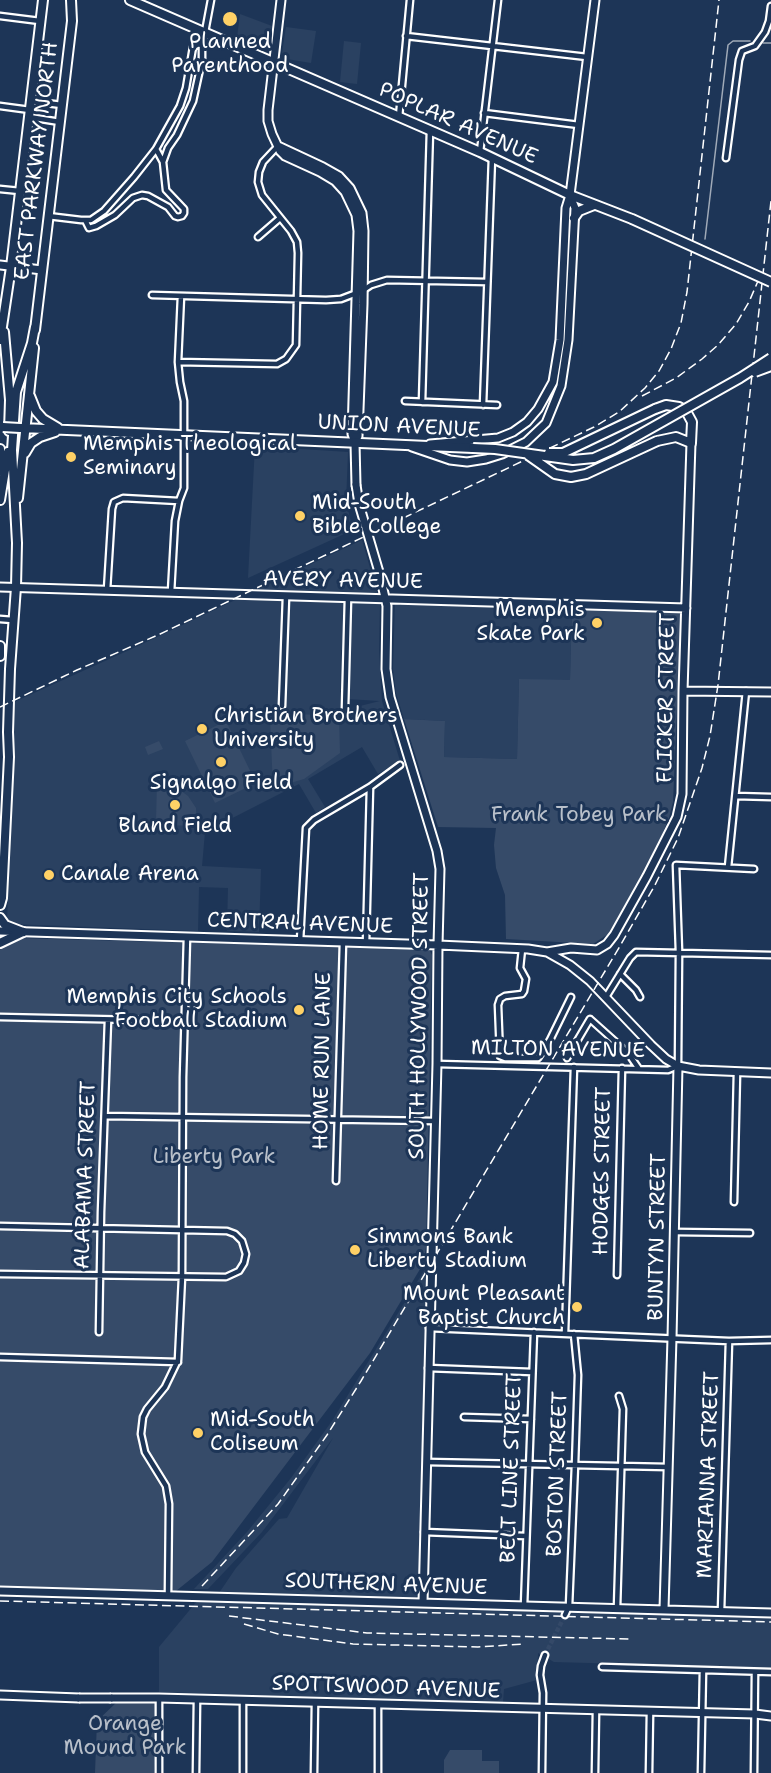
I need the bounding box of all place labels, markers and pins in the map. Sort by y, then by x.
marker: Planned Parenthood [221,10,239,28]
place label: Planned Parenthood [171,30,289,80]
place label: Memphis Theological Seminary [83,432,296,482]
marker: Memphis Theological Seminary [64,450,78,464]
place label: Mid-South Bible College [312,491,441,541]
marker: Mid-South Bible College [293,509,307,523]
place label: Memphis Skate Park [476,598,585,648]
marker: Memphis Skate Park [590,616,604,630]
place label: Christian Brothers University [214,704,398,754]
marker: Christian Brothers University [195,722,209,736]
marker: Signalgo Field [214,755,228,769]
place label: Signalgo Field [150,771,292,797]
marker: Bland Field [168,798,182,812]
place label: Bland Field [118,814,232,840]
place label: Canale Arena [61,862,199,888]
marker: Canale Arena [42,868,56,882]
place label: Memphis City Schools Football Stadium [67,985,287,1035]
marker: Memphis City Schools Football Stadium [292,1003,306,1017]
place label: Simmons Bank Liberty Stadium [367,1225,527,1275]
marker: Simmons Bank Liberty Stadium [348,1243,362,1257]
place label: Mount Pleasant Baptist Church [403,1282,565,1332]
marker: Mount Pleasant Baptist Church [570,1300,584,1314]
place label: Mid-South Coliseum [210,1408,315,1458]
marker: Mid-South Coliseum [191,1426,205,1440]

